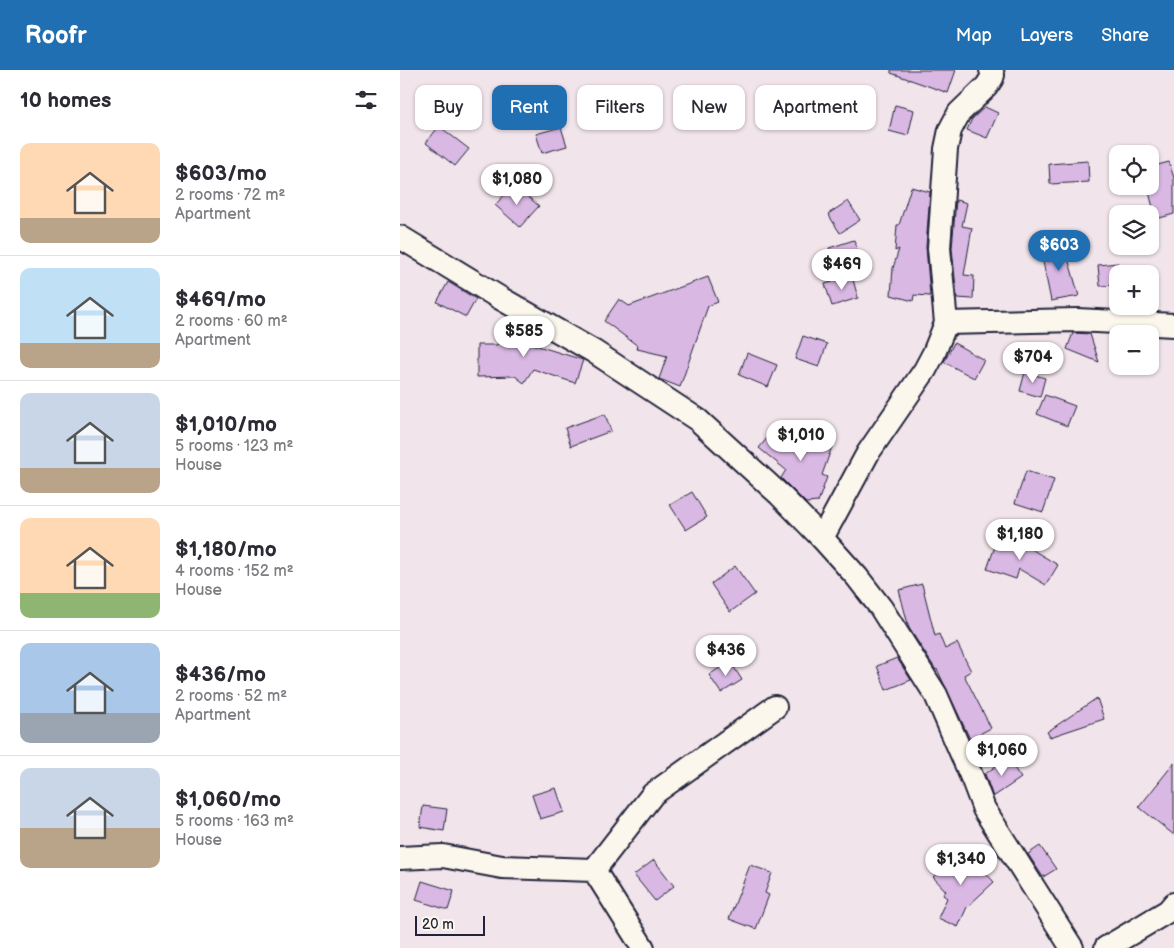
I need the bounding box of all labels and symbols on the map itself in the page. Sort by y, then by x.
pin: $1,080 [476,164,558,206]
pin: $603 [1029,230,1089,272]
pin: $469 [812,248,872,291]
pin: $585 [494,316,554,358]
pin: $704 [1003,342,1063,384]
pin: $1,010 [760,420,842,462]
pin: $1,180 [979,518,1061,561]
pin: $436 [696,634,756,677]
pin: $1,060 [961,734,1043,777]
pin: $1,340 [920,844,1002,886]
scale bar [415,913,485,936]

